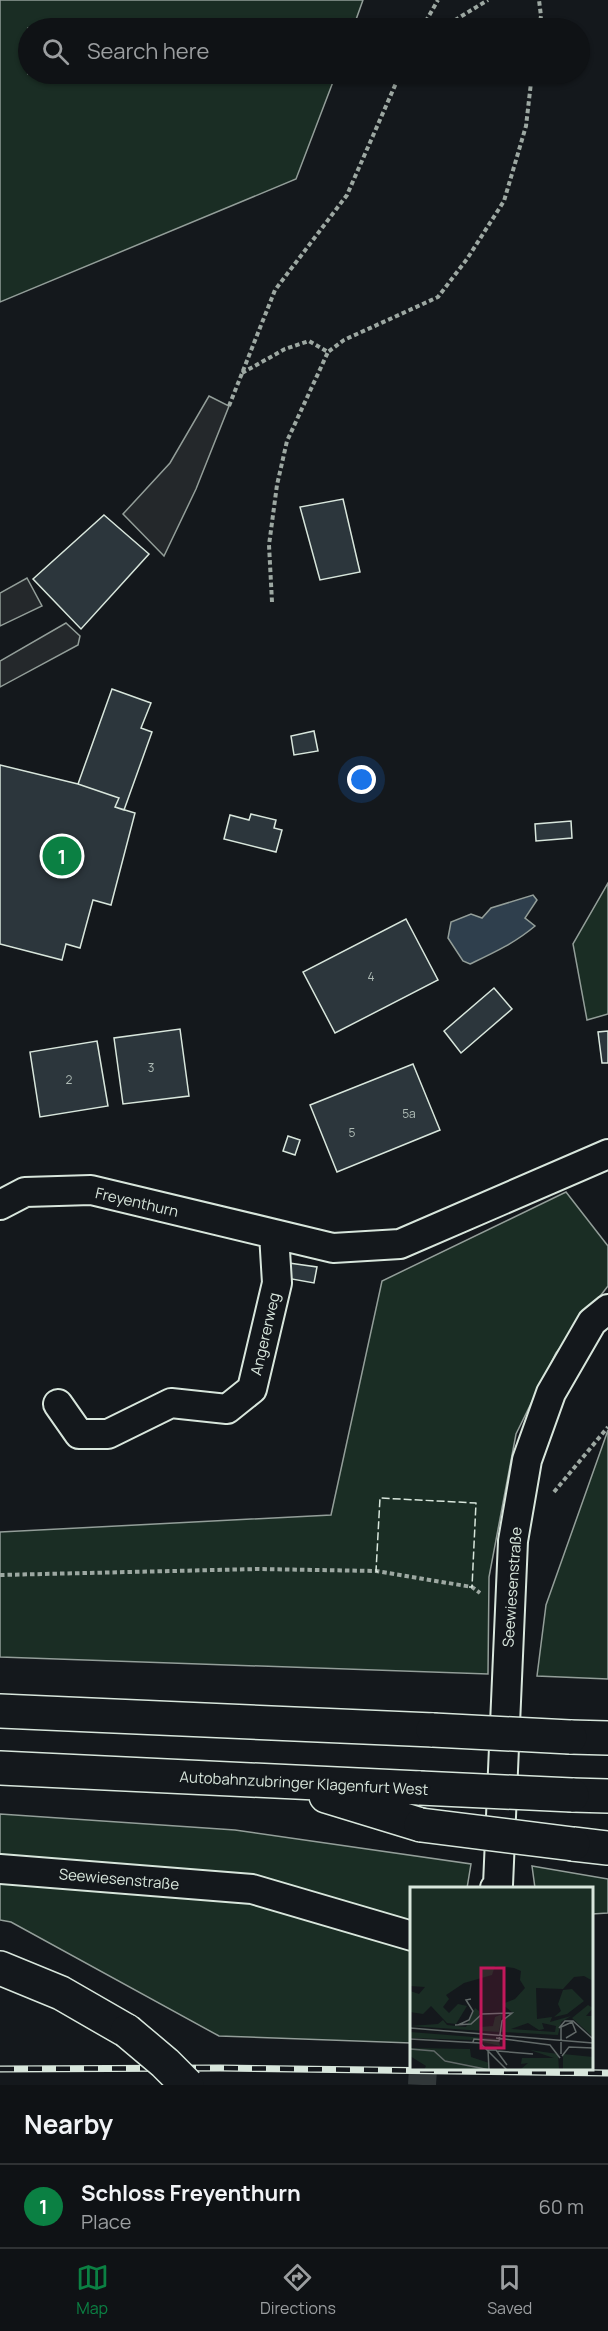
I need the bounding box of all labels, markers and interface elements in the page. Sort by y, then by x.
search box [18,18,590,84]
icon: search [39,35,72,68]
text: Search here [87,36,209,66]
your location [347,765,376,794]
pin: 1 [42,834,82,878]
house number: 4 [367,968,375,985]
house number: 3 [148,1059,154,1076]
house number: 2 [66,1071,73,1088]
house number: 5a [402,1105,416,1122]
house number: 5 [349,1124,356,1141]
street label: Freyenthurn [93,1182,181,1222]
street label: Angererweg [245,1291,285,1377]
street label: Seewiesenstraße [497,1526,527,1648]
street label: Autobahnzubringer Klagenfurt West [179,1766,429,1800]
street label: Seewiesenstraße [58,1863,180,1895]
inset map [410,1887,593,2070]
text: Nearby [24,2106,113,2142]
text: Schloss Freyenthurn [81,2178,301,2208]
text: 1 [39,2193,48,2220]
text: 60 m [538,2193,584,2220]
text: Place [81,2208,131,2235]
tab: Map [76,2261,109,2319]
tab: Directions [260,2261,336,2319]
tab: Saved [487,2261,532,2319]

